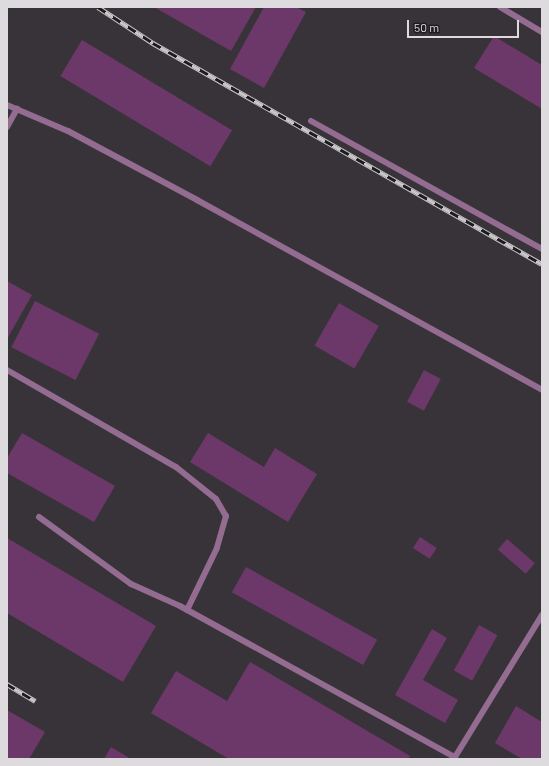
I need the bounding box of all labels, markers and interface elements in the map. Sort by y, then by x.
scale bar [409,12,521,38]
text: 50 m [414,20,439,34]

